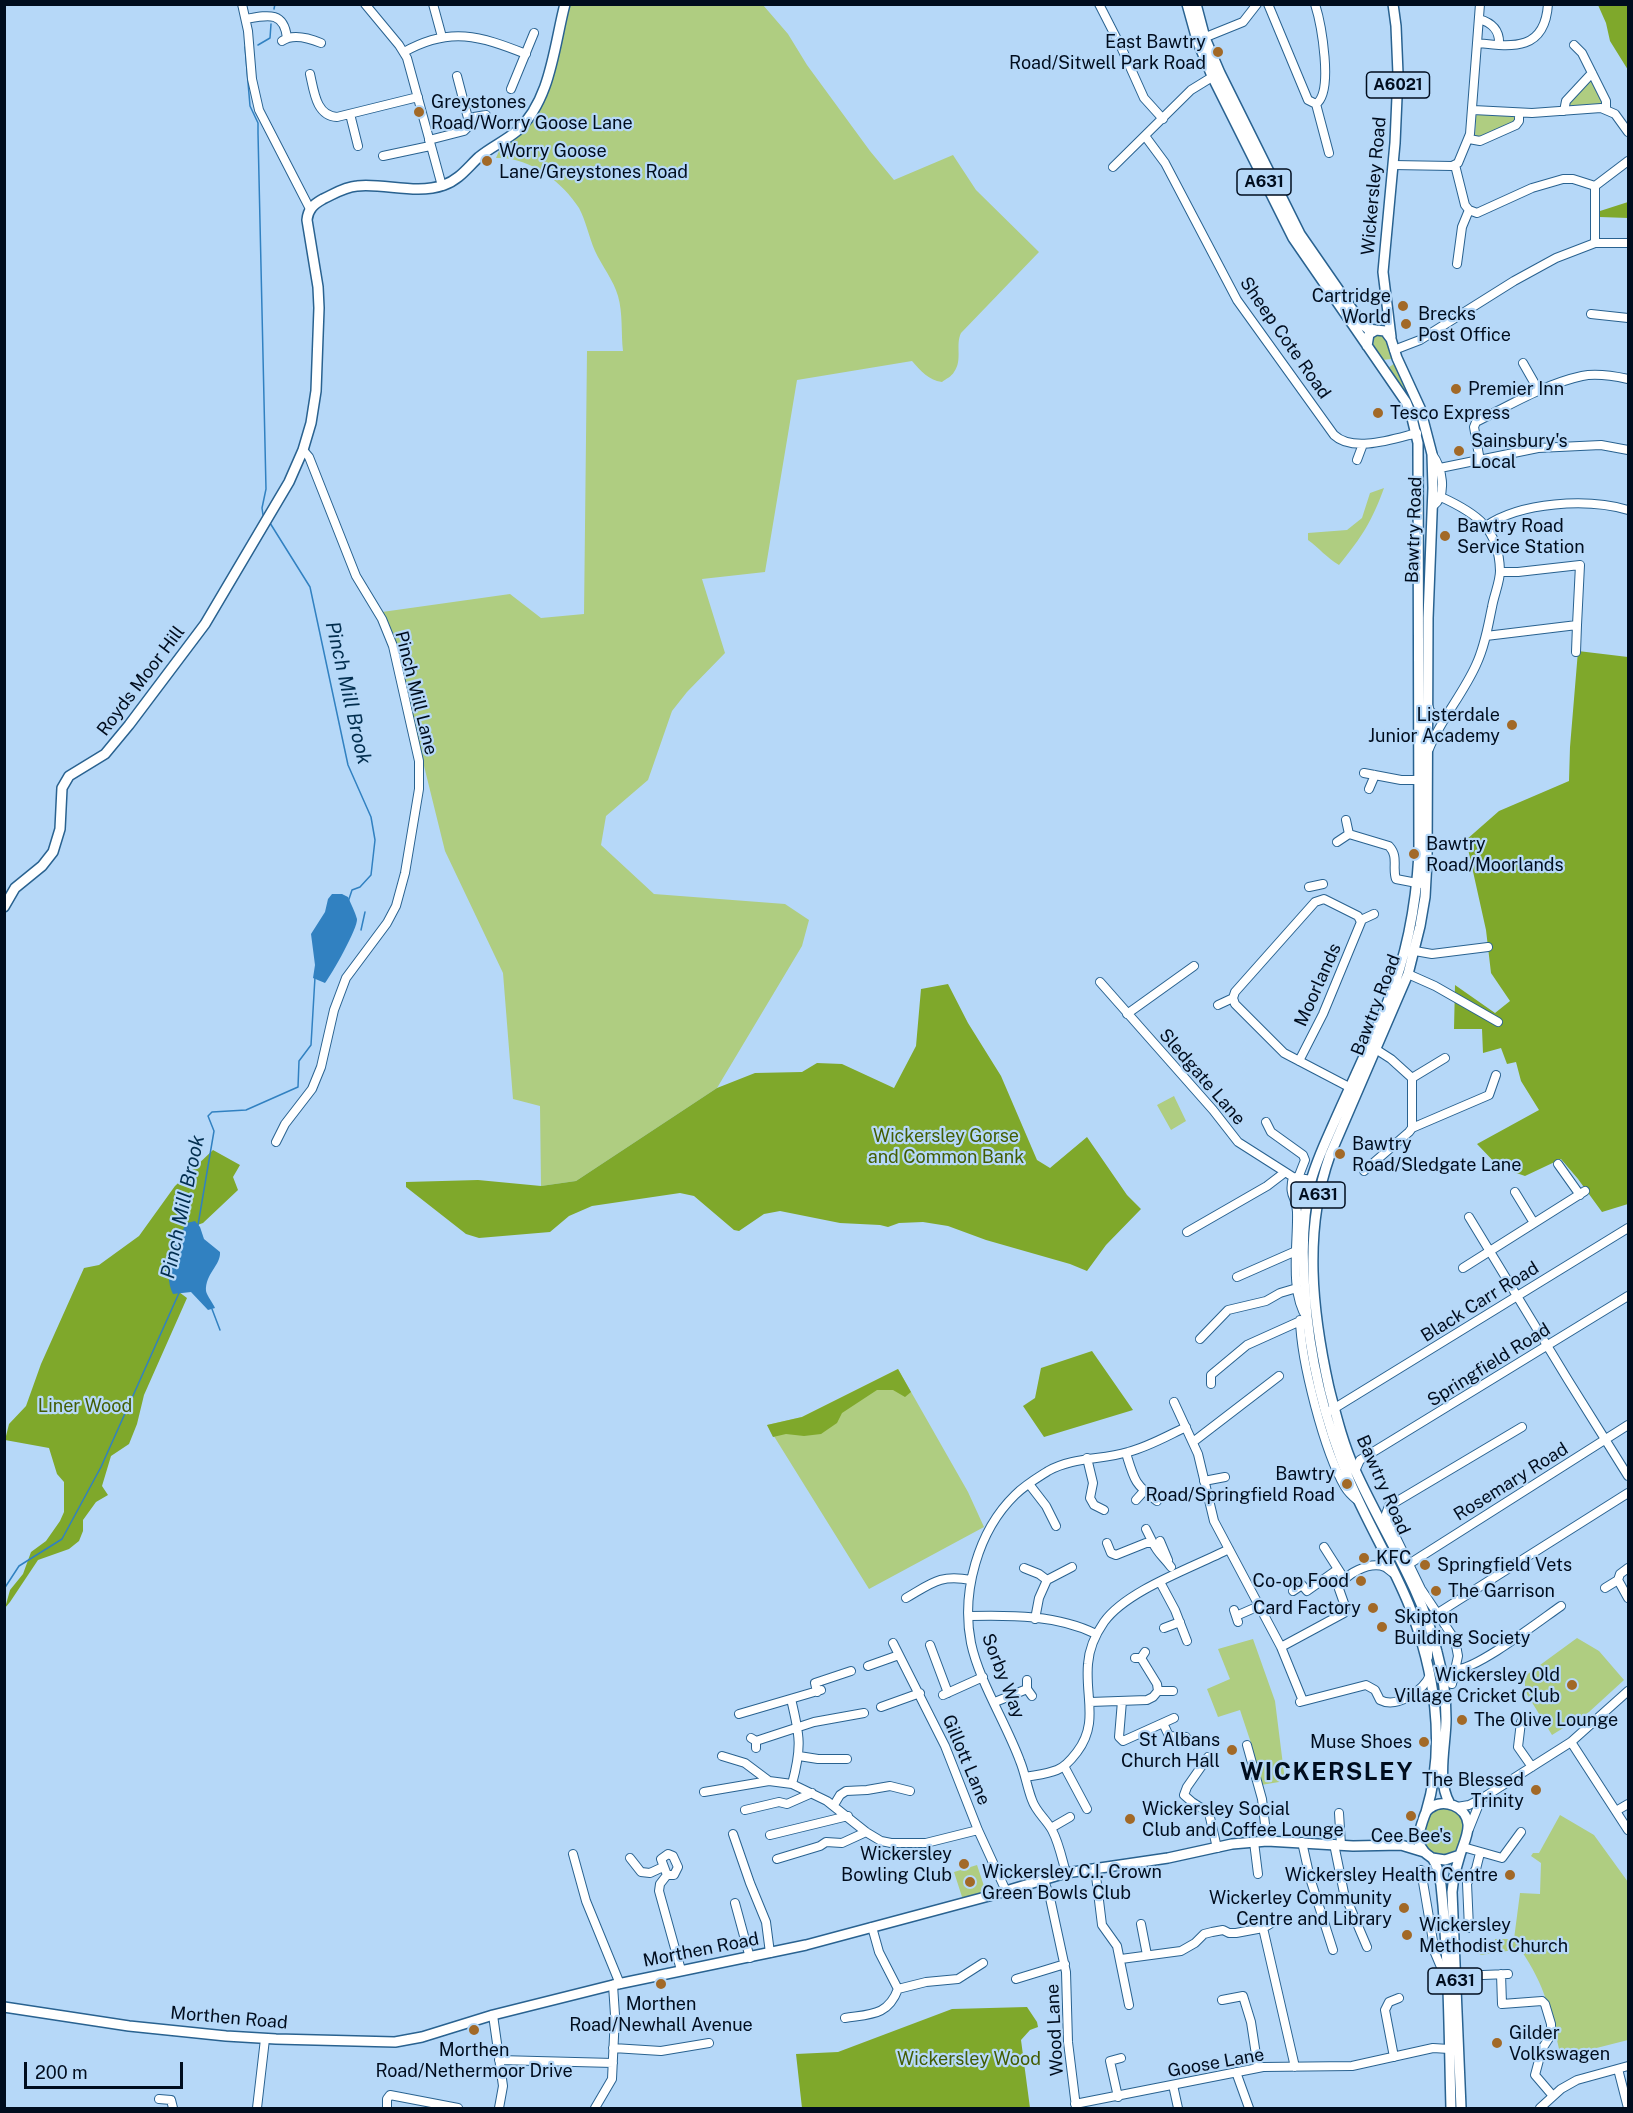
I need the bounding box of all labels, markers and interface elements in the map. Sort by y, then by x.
place label: East Bawtry Road/Sitwell Park Road [1009,31,1206,74]
marker: East Bawtry Road/Sitwell Park Road [1211,45,1225,59]
road number: A6021 [1366,72,1430,98]
place label: Greystones Road/Worry Goose Lane [431,91,633,134]
marker: Greystones Road/Worry Goose Lane [412,105,426,119]
street label: Wickersley Road [1357,116,1391,256]
place label: Worry Goose Lane/Greystones Road [499,140,688,182]
marker: Worry Goose Lane/Greystones Road [480,154,494,168]
road number: A631 [1237,169,1291,195]
street label: Sheep Cote Road [1235,273,1335,403]
place label: Cartridge World [1312,285,1391,328]
marker: Cartridge World [1396,299,1410,313]
place label: Brecks Post Office [1418,303,1511,346]
marker: Brecks Post Office [1399,317,1413,331]
place label: Premier Inn [1468,378,1564,400]
marker: Premier Inn [1449,382,1463,396]
place label: Tesco Express [1390,402,1510,424]
marker: Tesco Express [1371,406,1385,420]
place label: Sainsbury's Local [1471,430,1568,472]
marker: Sainsbury's Local [1452,444,1466,458]
street label: Bawtry Road [1401,476,1427,584]
place label: Bawtry Road Service Station [1457,515,1585,558]
marker: Bawtry Road Service Station [1438,529,1452,543]
water label: Pinch Mill Brook [320,619,376,767]
street label: Royds Moor Hill [93,622,189,740]
street label: Pinch Mill Lane [390,629,442,757]
place label: Listerdale Junior Academy [1368,704,1500,746]
marker: Listerdale Junior Academy [1505,718,1519,732]
place label: Bawtry Road/Moorlands [1426,833,1564,876]
marker: Bawtry Road/Moorlands [1407,847,1421,861]
street label: Moorlands [1290,940,1346,1030]
street label: Bawtry Road [1347,951,1405,1059]
street label: Sledgate Lane [1154,1024,1250,1130]
park label: Wickersley Gorse and Common Bank [868,1125,1024,1168]
water label: Pinch Mill Brook [156,1133,210,1281]
place label: Bawtry Road/Sledgate Lane [1352,1133,1521,1176]
marker: Bawtry Road/Sledgate Lane [1333,1147,1347,1161]
road number: A631 [1291,1182,1345,1208]
street label: Black Carr Road [1417,1257,1543,1347]
street label: Springfield Road [1424,1319,1554,1411]
park label: Liner Wood [38,1395,132,1417]
street label: Bawtry Road [1351,1432,1415,1538]
street label: Rosemary Road [1450,1438,1572,1526]
place label: Bawtry Road/Springfield Road [1145,1463,1335,1506]
marker: Bawtry Road/Springfield Road [1340,1477,1354,1491]
place label: KFC [1376,1547,1411,1569]
marker: KFC [1357,1551,1371,1565]
place label: Springfield Vets [1437,1554,1572,1576]
marker: Springfield Vets [1418,1558,1432,1572]
place label: Co-op Food [1253,1570,1349,1592]
marker: Co-op Food [1354,1574,1368,1588]
place label: The Garrison [1448,1580,1555,1602]
marker: The Garrison [1429,1584,1443,1598]
place label: Card Factory [1253,1597,1361,1619]
marker: Card Factory [1366,1601,1380,1615]
place label: Skipton Building Society [1394,1606,1530,1648]
marker: Skipton Building Society [1375,1620,1389,1634]
street label: Sorby Way [977,1630,1029,1722]
place label: Wickersley Old Village Cricket Club [1394,1664,1560,1706]
marker: Wickersley Old Village Cricket Club [1565,1678,1579,1692]
place label: The Olive Lounge [1474,1709,1618,1731]
street label: Gillott Lane [937,1712,995,1808]
marker: The Olive Lounge [1455,1713,1469,1727]
place label: St Albans Church Hall [1121,1729,1220,1772]
place label: Muse Shoes [1310,1731,1412,1753]
marker: Muse Shoes [1417,1735,1431,1749]
marker: St Albans Church Hall [1225,1743,1239,1757]
district label: WICKERSLEY [1240,1759,1414,1787]
place label: The Blessed Trinity [1422,1769,1524,1812]
marker: The Blessed Trinity [1529,1783,1543,1797]
place label: Wickersley Social Club and Coffee Lounge [1142,1798,1344,1840]
marker: Cee Bee's [1404,1809,1418,1823]
marker: Wickersley Social Club and Coffee Lounge [1123,1812,1137,1826]
place label: Cee Bee's [1371,1825,1451,1847]
place label: Wickersley Bowling Club [841,1843,952,1886]
marker: Wickersley Bowling Club [957,1857,971,1871]
place label: Wickersley C.I. Crown Green Bowls Club [982,1861,1162,1904]
place label: Wickersley Health Centre [1285,1864,1498,1886]
marker: Wickersley Health Centre [1503,1868,1517,1882]
marker: Wickersley C.I. Crown Green Bowls Club [963,1875,977,1889]
place label: Wickerley Community Centre and Library [1209,1887,1392,1930]
marker: Wickerley Community Centre and Library [1397,1901,1411,1915]
place label: Wickersley Methodist Church [1419,1914,1568,1956]
street label: Morthen Road [641,1928,761,1972]
marker: Wickersley Methodist Church [1400,1928,1414,1942]
road number: A631 [1428,1968,1482,1994]
marker: Morthen Road/Newhall Avenue [654,1977,668,1991]
street label: Wood Lane [1042,1983,1068,2077]
place label: Morthen Road/Newhall Avenue [569,1993,753,2036]
street label: Morthen Road [169,2002,289,2034]
place label: Gilder Volkswagen [1509,2022,1610,2064]
marker: Morthen Road/Nethermoor Drive [467,2023,481,2037]
marker: Gilder Volkswagen [1490,2036,1504,2050]
place label: Morthen Road/Nethermoor Drive [375,2039,573,2082]
street label: Goose Lane [1166,2044,1266,2082]
park label: Wickersley Wood [897,2048,1041,2070]
scale bar [27,2050,186,2088]
text: 200 m [35,2062,88,2083]

